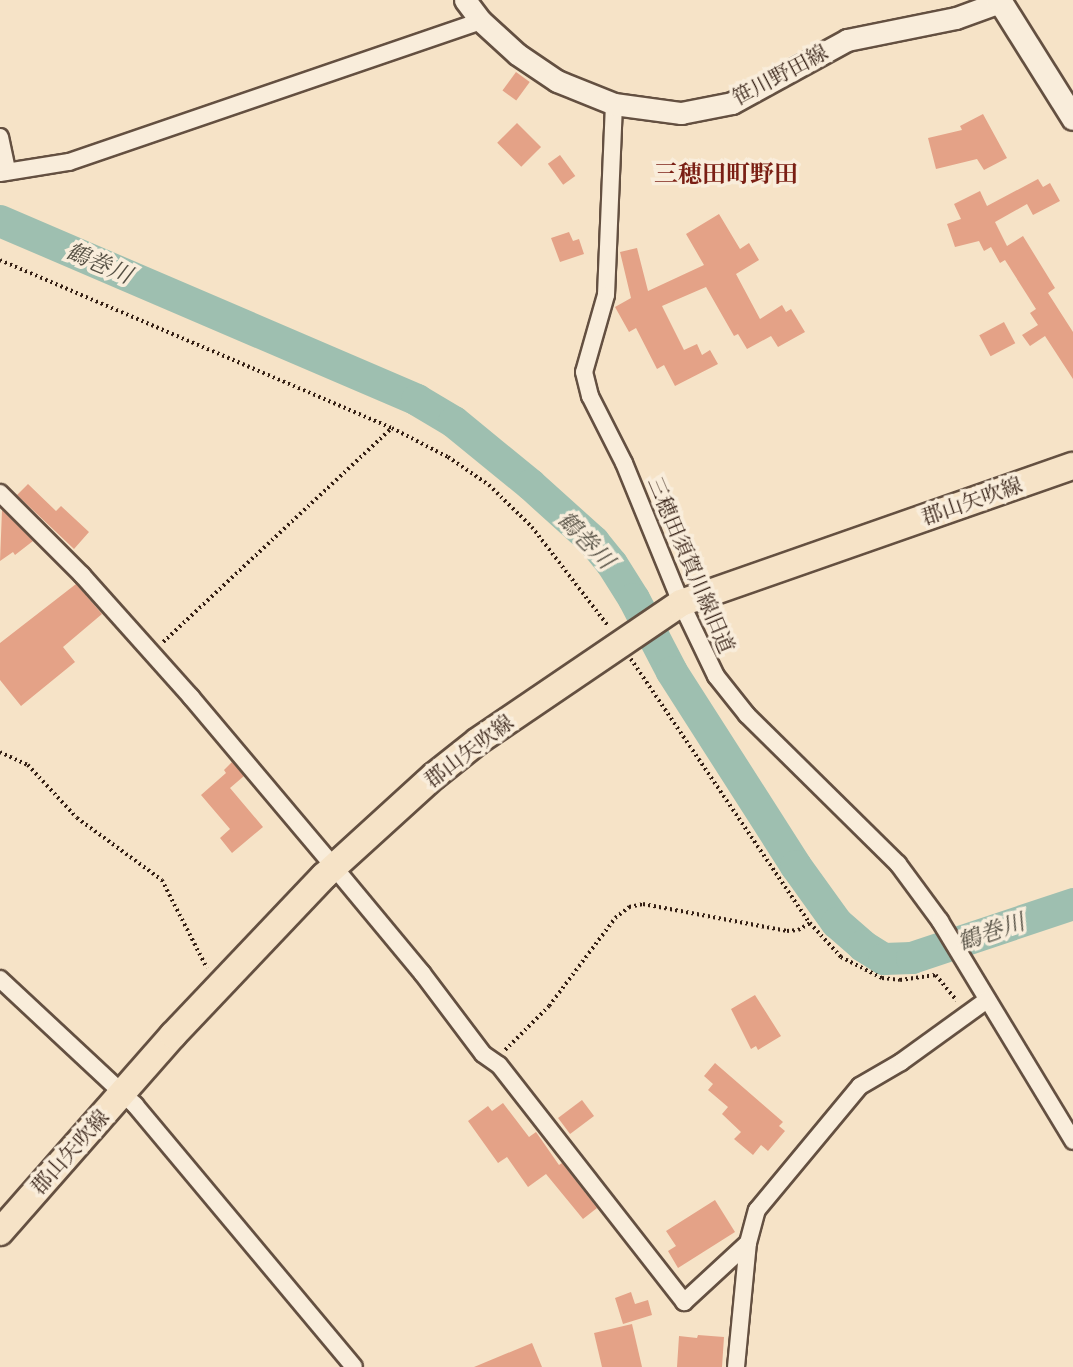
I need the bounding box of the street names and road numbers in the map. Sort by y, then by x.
street label: 笹川野田線 [728,39,832,111]
street label: 郡山矢吹線 [918,472,1026,530]
street label: 三穂田須賀川線旧道 [642,473,740,657]
street label: 郡山矢吹線 [419,709,519,793]
street label: 郡山矢吹線 [26,1105,114,1199]

